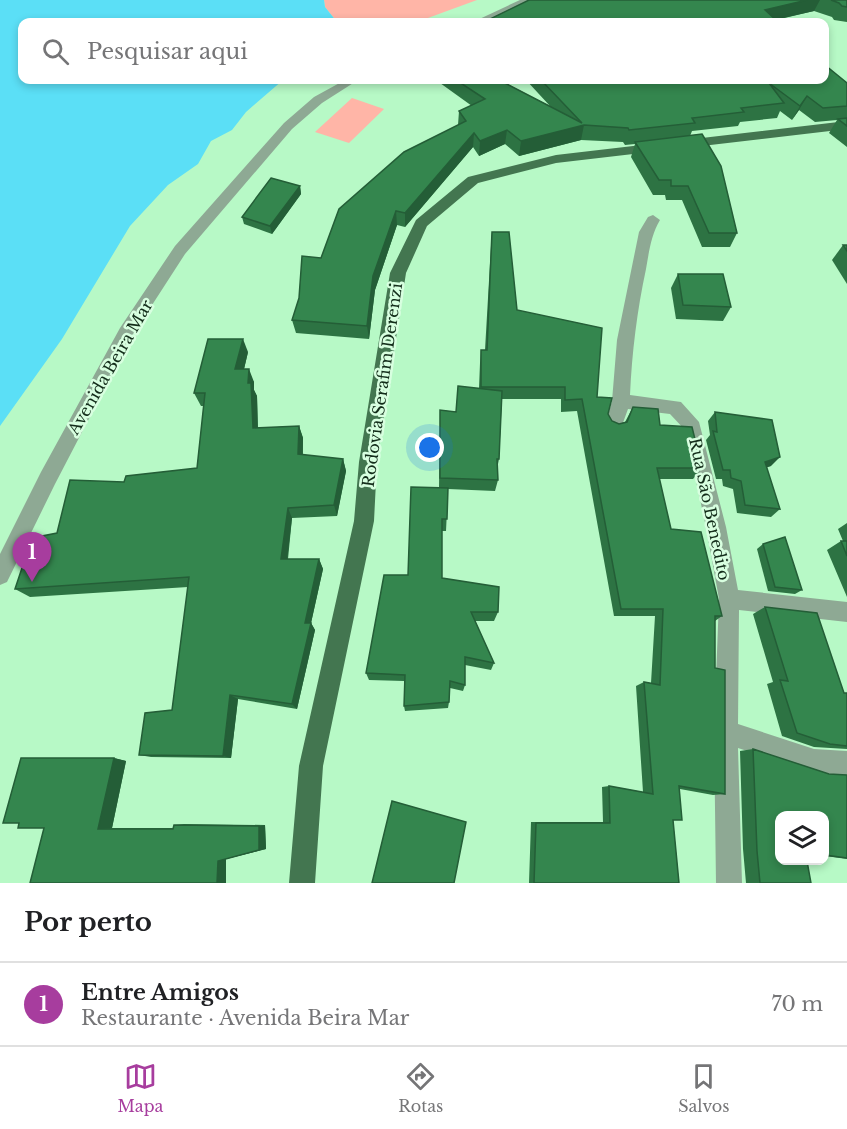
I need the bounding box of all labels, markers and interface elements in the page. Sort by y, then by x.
search box [18,18,829,84]
icon: search [39,35,72,68]
text: Pesquisar aqui [87,38,248,65]
street label: Rodovia Serafim Derenzi [358,281,406,488]
street label: Avenida Beira Mar [63,296,157,439]
your location [415,433,444,462]
street label: Rua São Benedito [685,436,735,582]
pin: 1 [12,532,51,582]
map controls [775,811,829,865]
button: layers [775,811,829,865]
text: Por perto [24,906,152,938]
text: Entre Amigos [81,979,239,1006]
text: 1 [39,992,48,1016]
text: 70 m [771,992,823,1016]
text: Restaurante · Avenida Beira Mar [81,1006,409,1030]
tab: Mapa [117,1060,163,1116]
tab: Rotas [398,1060,443,1116]
tab: Salvos [678,1060,730,1116]

